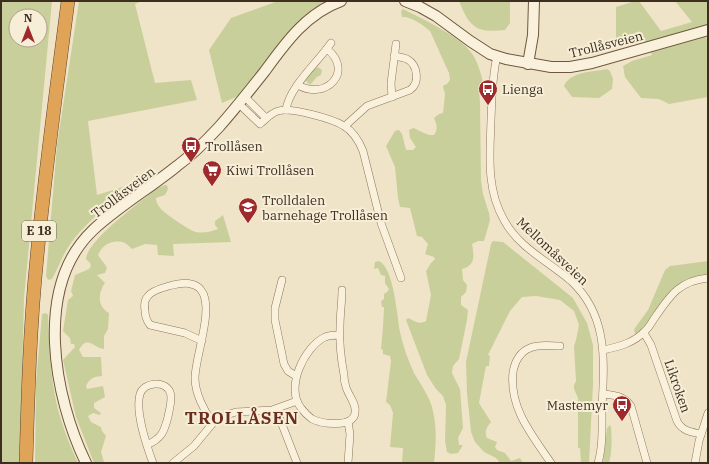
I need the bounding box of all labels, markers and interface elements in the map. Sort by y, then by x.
north arrow [8,8,48,48]
text: N [24,11,33,25]
street label: Trollåsveien [567,27,645,62]
bus stop icon: Lienga [477,78,499,106]
place label: Lienga [502,81,543,98]
bus stop icon: Trollåsen [180,135,202,163]
place label: Trollåsen [205,138,263,155]
supermarket icon: Kiwi Trollåsen [201,159,223,187]
place label: Kiwi Trollåsen [226,162,314,179]
street label: Trollåsveien [88,163,159,222]
place label: Trolldalen barnehage Trollåsen [262,192,388,224]
school or university icon: Trolldalen barnehage Trollåsen [237,196,259,224]
street label: Mellomåsveien [513,214,592,289]
road number: E 18 [22,221,56,241]
street label: Likroken [661,357,695,415]
bus stop icon: Mastemyr [611,394,633,422]
place label: Mastemyr [547,397,608,414]
district label: TROLLÅSEN [185,407,299,429]

